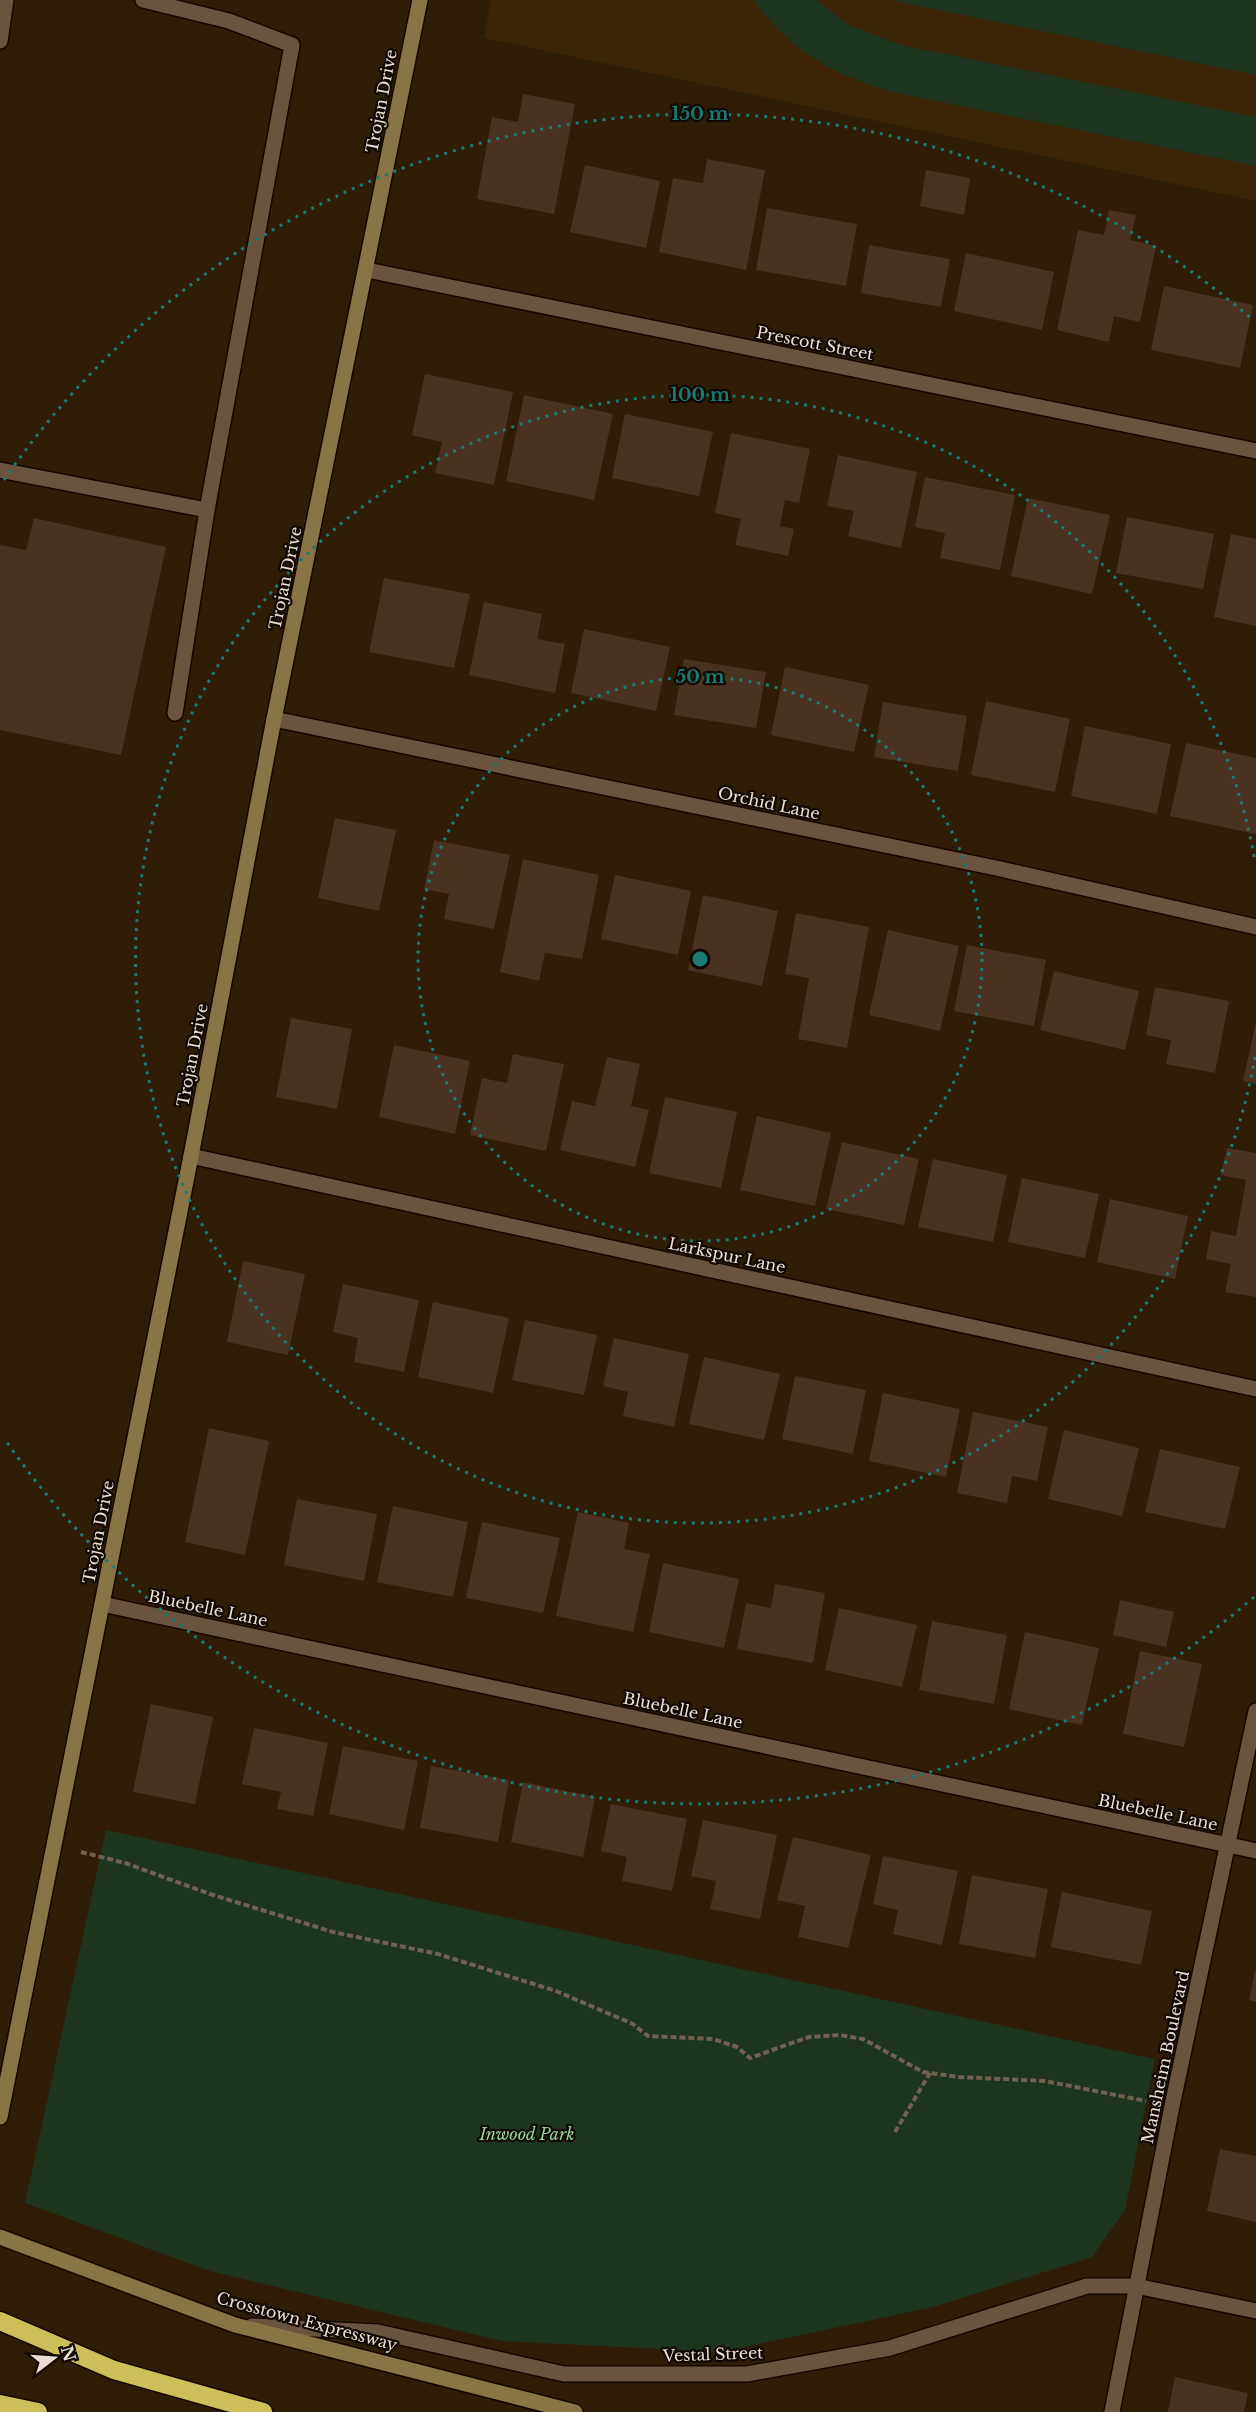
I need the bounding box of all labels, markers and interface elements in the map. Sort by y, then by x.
street label: Trojan Drive [361,48,401,154]
text: 150 m [672,103,729,125]
street label: Prescott Street [755,322,875,364]
text: 100 m [670,384,730,406]
street label: Trojan Drive [264,525,306,631]
text: 50 m [676,666,725,688]
street label: Orchid Lane [716,782,822,824]
centre of rings [690,949,710,969]
street label: Trojan Drive [172,1002,212,1108]
street label: Larkspur Lane [667,1233,787,1277]
street label: Trojan Drive [78,1479,118,1585]
street label: Bluebelle Lane [146,1586,270,1630]
street label: Bluebelle Lane [621,1688,745,1732]
street label: Bluebelle Lane [1096,1790,1220,1834]
street label: Mansheim Boulevard [1137,1968,1193,2145]
park label: Inwood Park [479,2124,574,2144]
street label: Crosstown Expressway [214,2287,400,2355]
north arrow [24,2328,84,2388]
street label: Vestal Street [661,2342,764,2366]
text: N [57,2343,80,2364]

